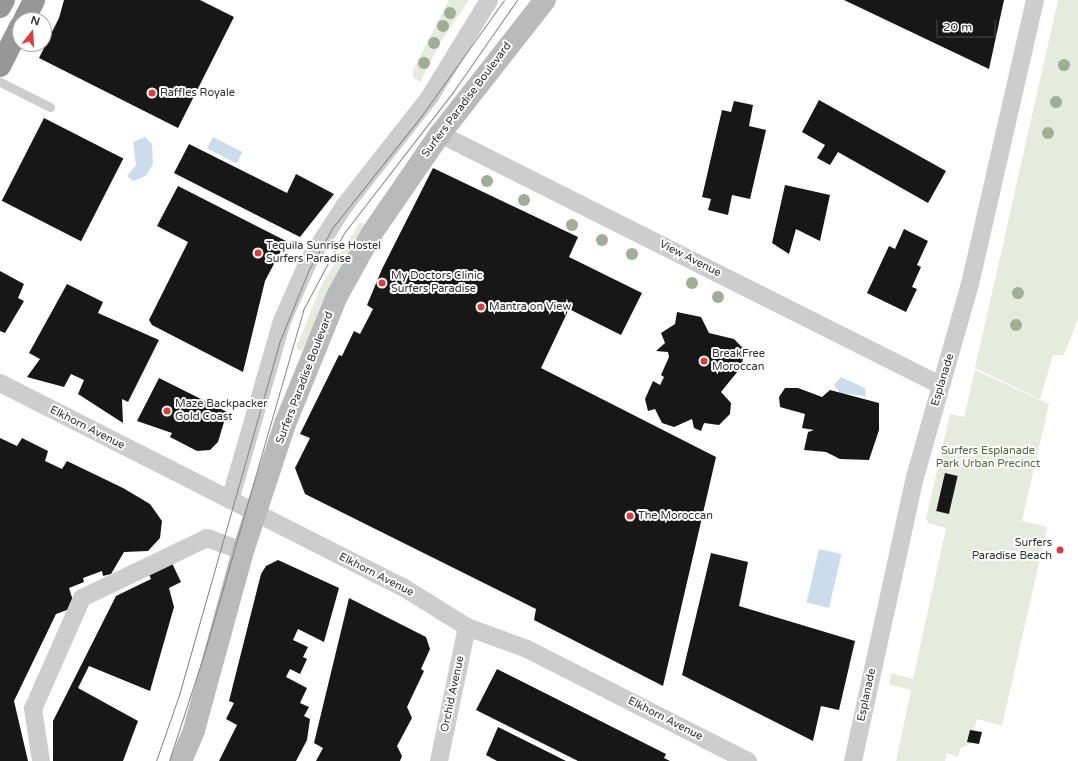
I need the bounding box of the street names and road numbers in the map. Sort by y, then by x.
street label: Surfers Paradise Boulevard [419,40,515,160]
street label: View Avenue [657,238,723,280]
street label: Surfers Paradise Boulevard [274,310,336,446]
street label: Esplanade [929,352,957,408]
street label: Elkhorn Avenue [47,403,127,453]
street label: Elkhorn Avenue [336,550,416,600]
street label: Orchid Avenue [439,655,467,733]
street label: Esplanade [855,667,879,723]
street label: Elkhorn Avenue [625,694,705,744]

